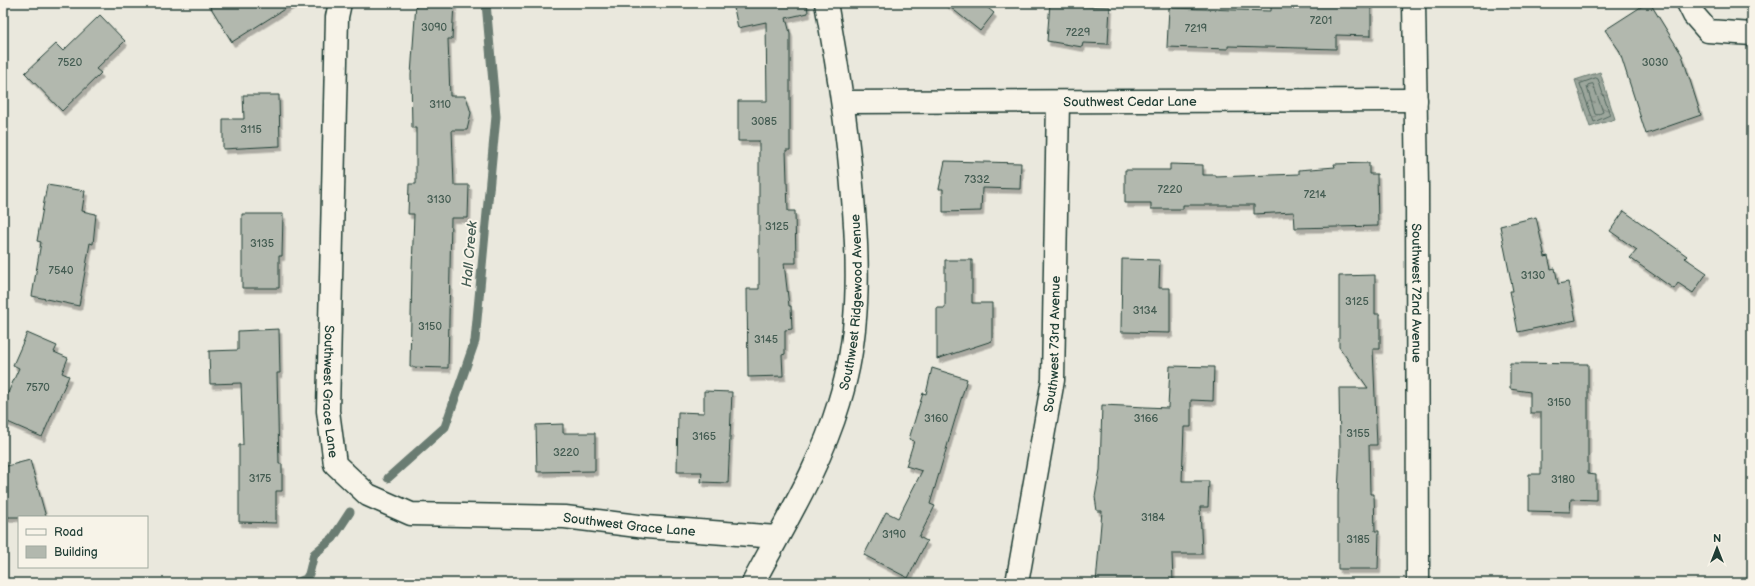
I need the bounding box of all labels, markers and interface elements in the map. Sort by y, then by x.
house number: 7201 [1310,14,1332,27]
house number: 3090 [421,21,448,34]
house number: 7219 [1185,22,1207,35]
house number: 7229 [1066,26,1090,39]
house number: 7520 [58,56,83,69]
house number: 3030 [1642,56,1669,69]
street label: Southwest Cedar Lane [1063,94,1197,110]
house number: 3110 [429,98,451,111]
house number: 3085 [751,115,777,128]
house number: 3115 [240,123,262,136]
house number: 7332 [964,173,990,186]
house number: 7220 [1158,183,1183,196]
house number: 7214 [1304,188,1327,201]
house number: 3130 [427,193,452,206]
street label: Southwest Ridgewood Avenue [836,213,866,392]
water label: Hall Creek [458,219,481,288]
house number: 3125 [765,220,789,233]
street label: Southwest 72nd Avenue [1408,223,1424,363]
house number: 3135 [250,237,274,250]
house number: 7540 [49,264,74,277]
house number: 3130 [1521,269,1546,282]
street label: Southwest 73rd Avenue [1040,275,1064,414]
house number: 3125 [1345,295,1369,308]
house number: 3134 [1133,304,1158,317]
house number: 3150 [418,320,442,333]
street label: Southwest Grace Lane [319,325,341,459]
house number: 3145 [754,333,778,346]
house number: 7570 [26,381,50,394]
house number: 3150 [1547,396,1571,409]
house number: 3160 [924,412,949,425]
house number: 3166 [1134,412,1159,425]
house number: 3155 [1346,427,1370,440]
house number: 3165 [692,430,716,443]
house number: 3220 [553,446,580,459]
house number: 3175 [249,472,271,485]
house number: 3180 [1551,473,1575,486]
street label: Southwest Grace Lane [562,510,696,540]
house number: 3184 [1141,511,1165,524]
legend [18,516,148,568]
text: Road [54,525,83,540]
house number: 3190 [882,528,906,541]
north arrow [1697,528,1737,568]
text: N [1713,532,1721,545]
house number: 3185 [1346,533,1370,546]
text: Building [54,545,98,560]

